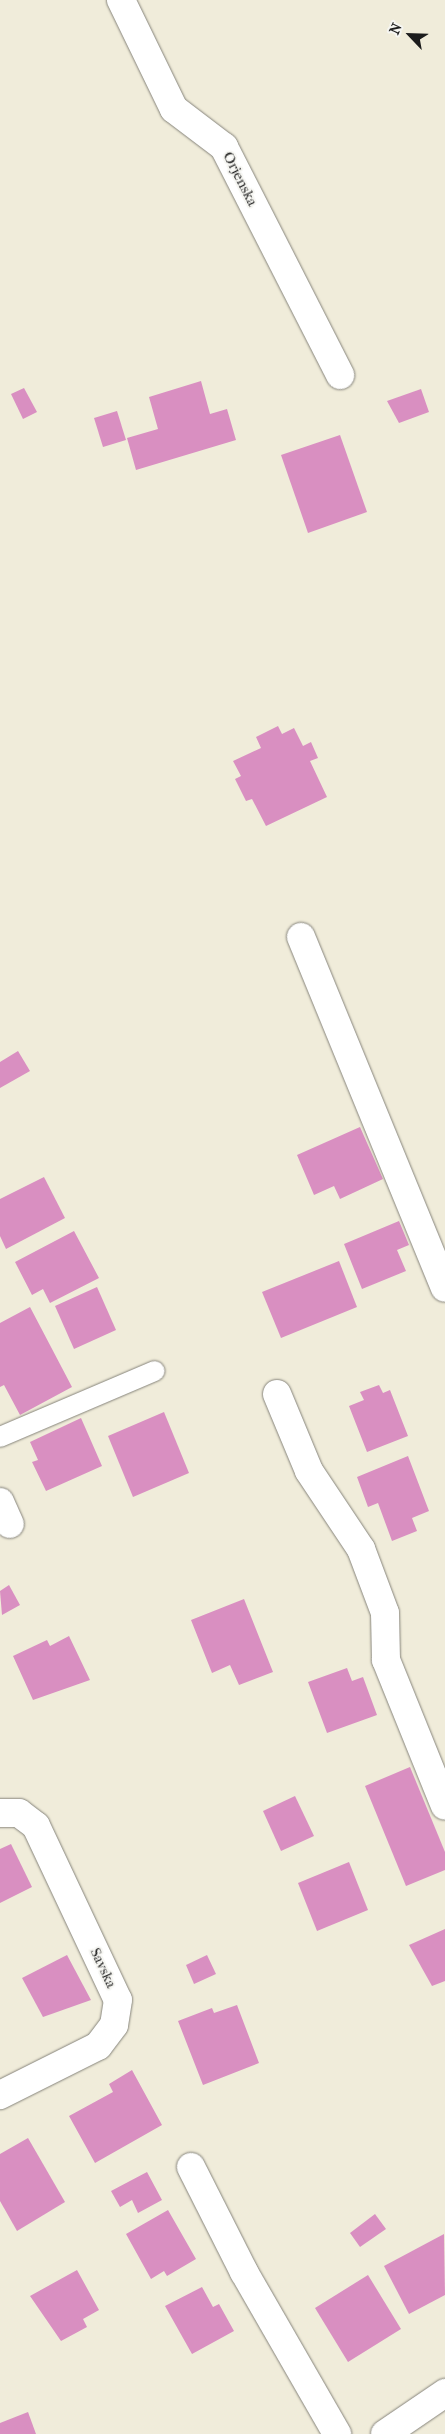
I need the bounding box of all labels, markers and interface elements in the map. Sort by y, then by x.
north arrow [385,10,435,60]
text: N [386,20,406,37]
street label: Orjenska [219,149,261,209]
street label: Savska [86,1945,120,1991]

